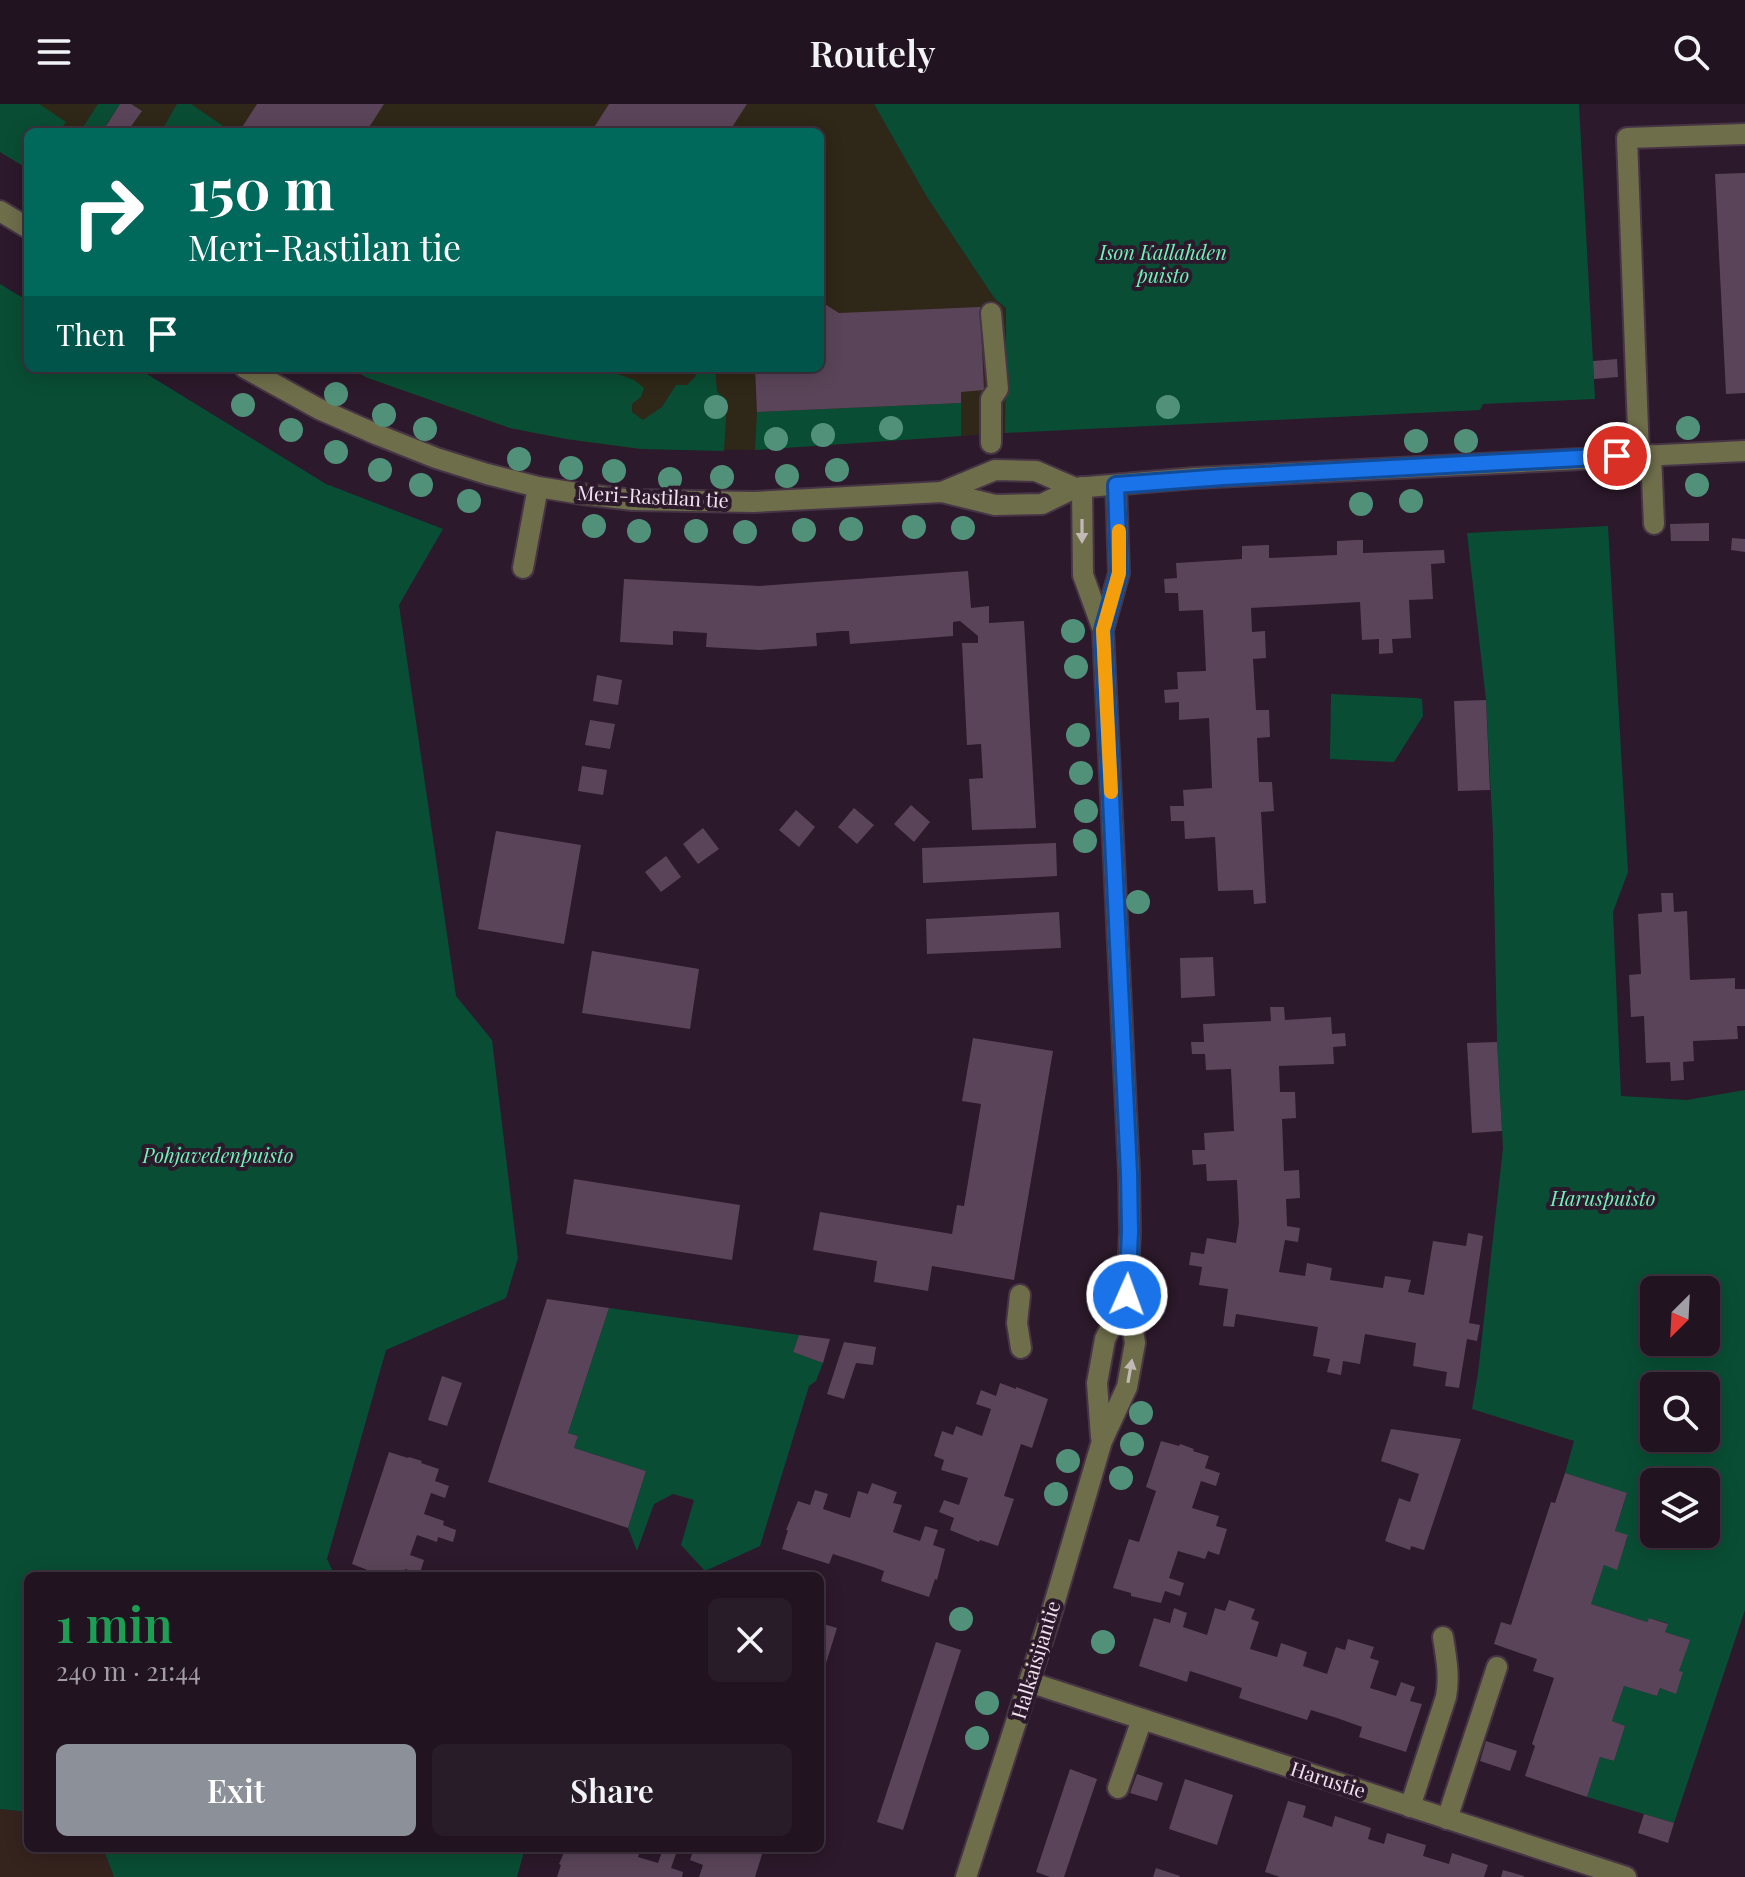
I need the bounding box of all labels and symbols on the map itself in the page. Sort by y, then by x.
park label: Ison Kallahden puisto [1098,238,1227,288]
pin [1583,422,1651,490]
street label: Meri-Rastilan tie [577,478,730,513]
one-way arrow [1076,519,1088,544]
park label: Pohjavedenpuisto [142,1141,293,1168]
park label: Haruspuisto [1549,1184,1656,1211]
position arrow [1085,1253,1169,1337]
north arrow [1640,1276,1720,1356]
one-way arrow [1124,1358,1137,1383]
street label: Halkaisijantie [1004,1597,1065,1722]
street label: Harustie [1287,1754,1370,1803]

